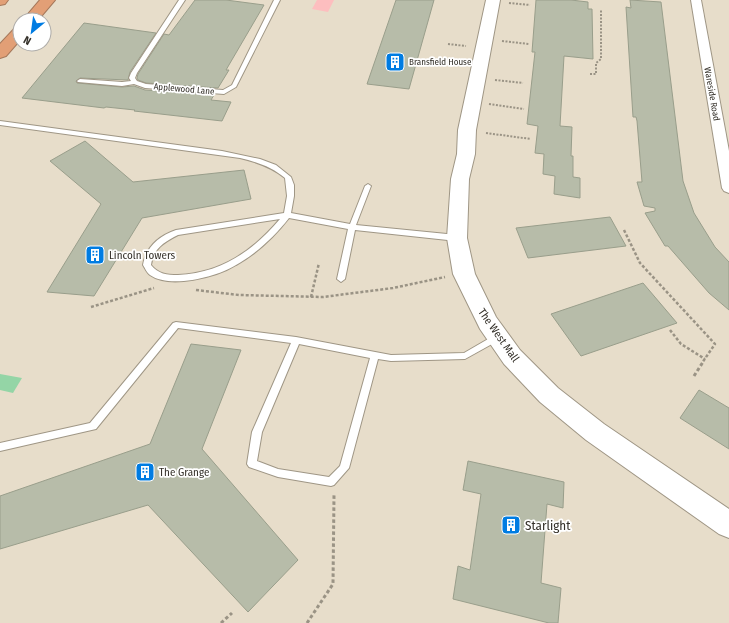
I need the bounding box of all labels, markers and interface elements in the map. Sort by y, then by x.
north arrow [12,12,52,52]
text: N [21,33,33,48]
building icon: Bransfield House [384,51,406,73]
place label: Bransfield House [409,57,472,67]
street label: Wareside Road [702,66,722,122]
street label: Applewood Lane [153,81,215,97]
building icon: Lincoln Towers [84,244,106,266]
place label: Lincoln Towers [109,249,176,262]
street label: The West Mall [475,306,522,365]
building icon: The Grange [134,461,156,483]
place label: The Grange [159,466,209,479]
building icon: Starlight [500,514,522,536]
place label: Starlight [525,518,571,533]

